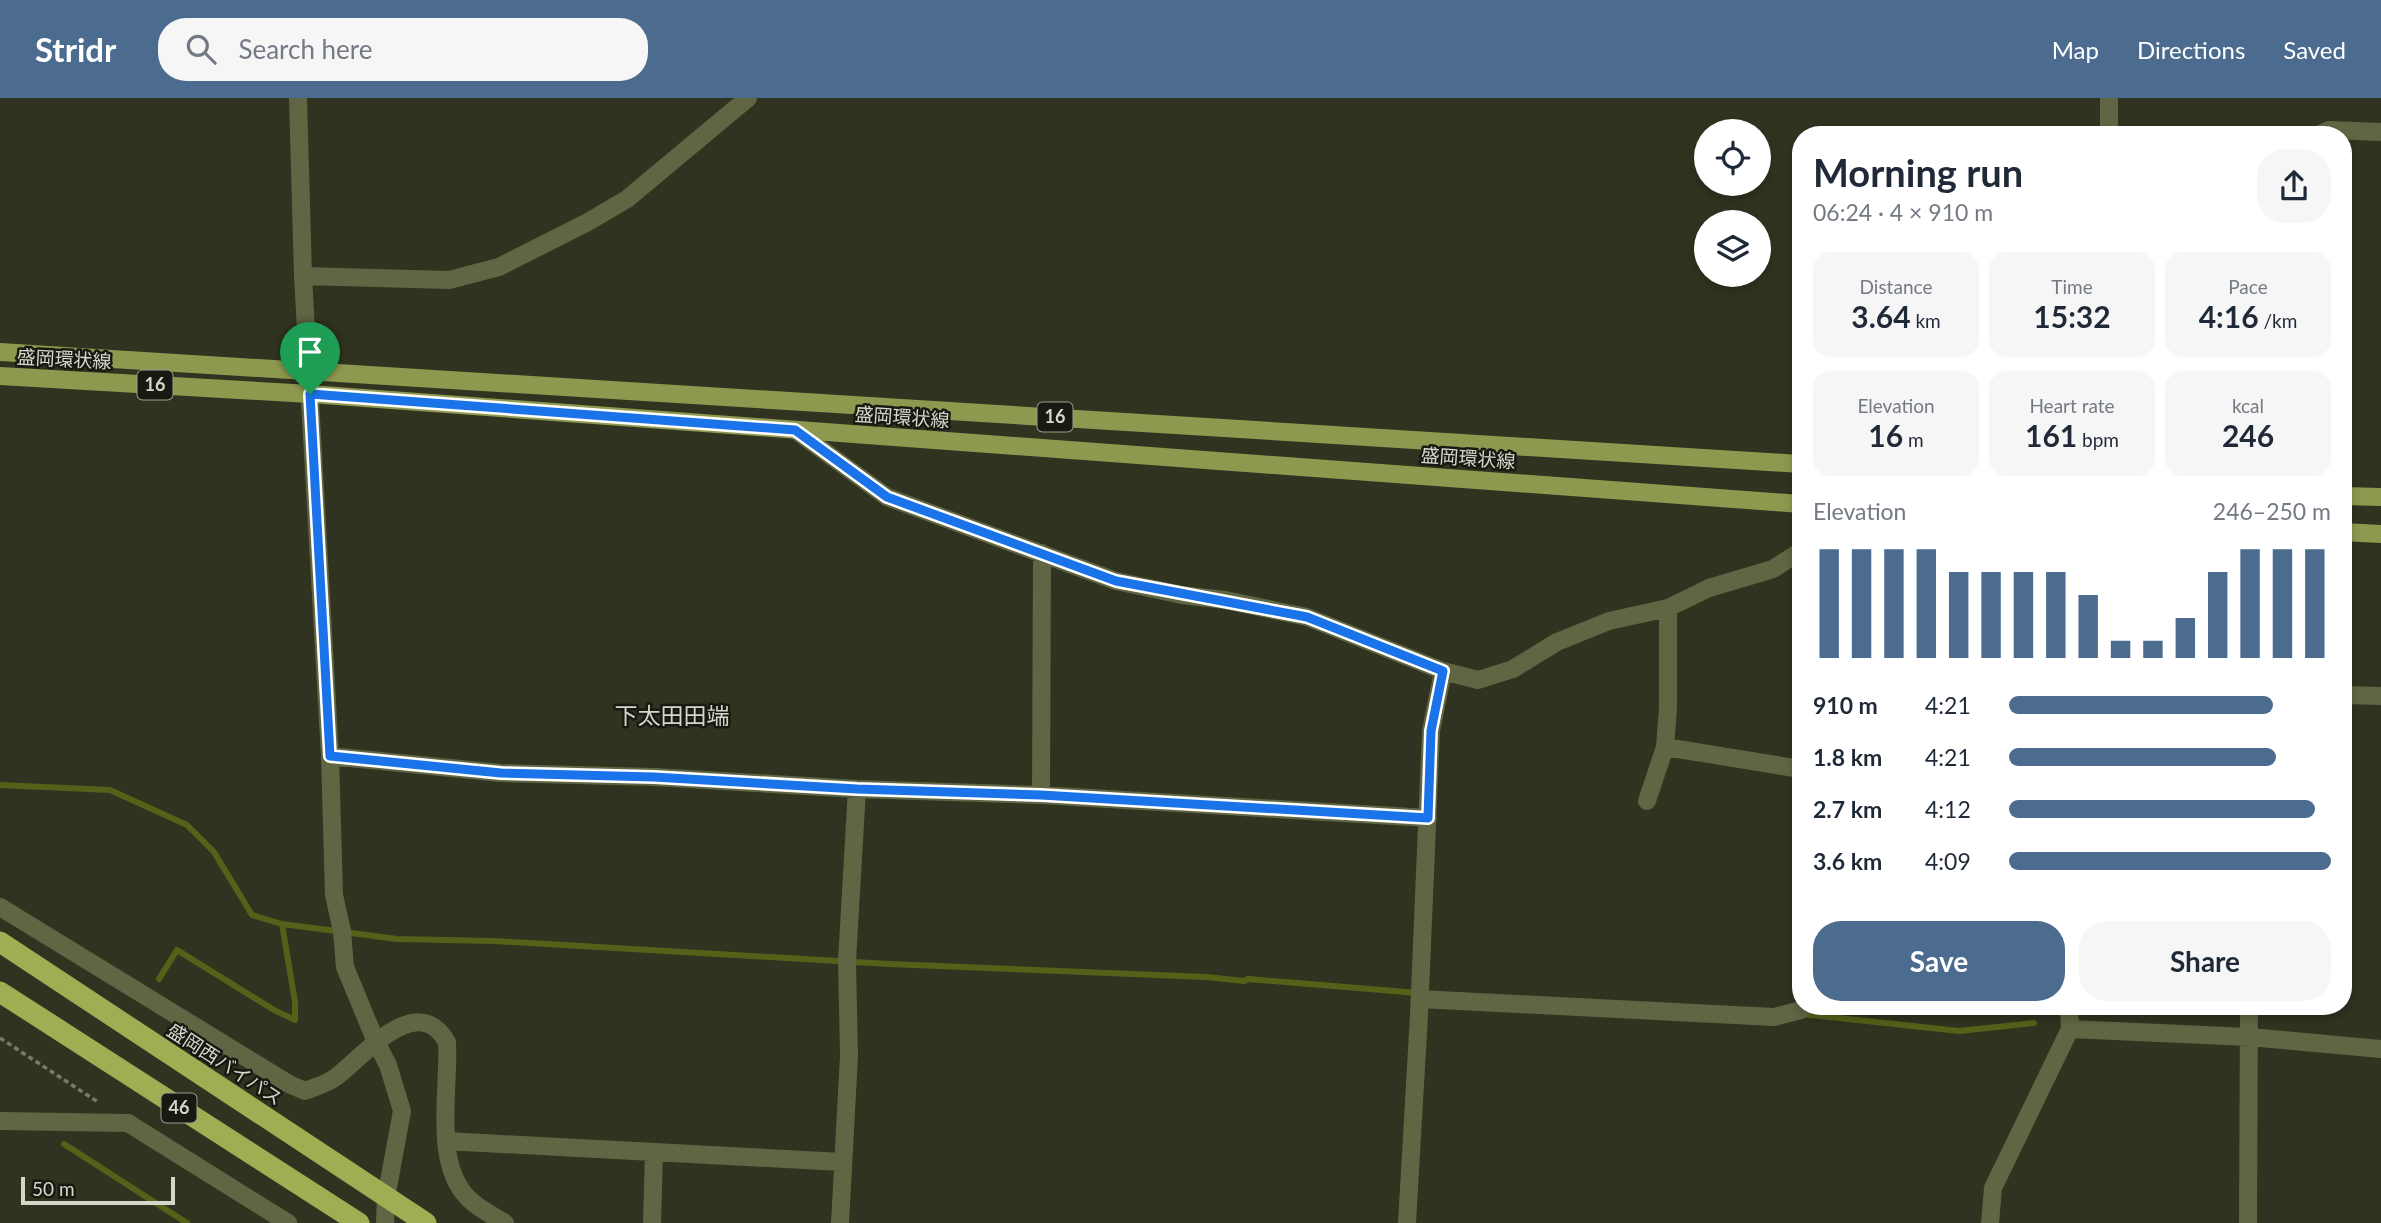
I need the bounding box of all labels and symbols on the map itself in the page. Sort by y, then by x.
pin [280,322,340,394]
street label: 盛岡環状線 [16,345,112,372]
road number: 16 [138,370,172,400]
street label: 盛岡環状線 [854,402,950,431]
road number: 16 [1038,402,1072,432]
street label: 盛岡環状線 [1420,443,1516,472]
district label: 下太田田端 [615,701,730,729]
street label: 盛岡西バイパス [163,1018,287,1109]
road number: 46 [162,1093,196,1122]
scale bar [21,1174,175,1206]

